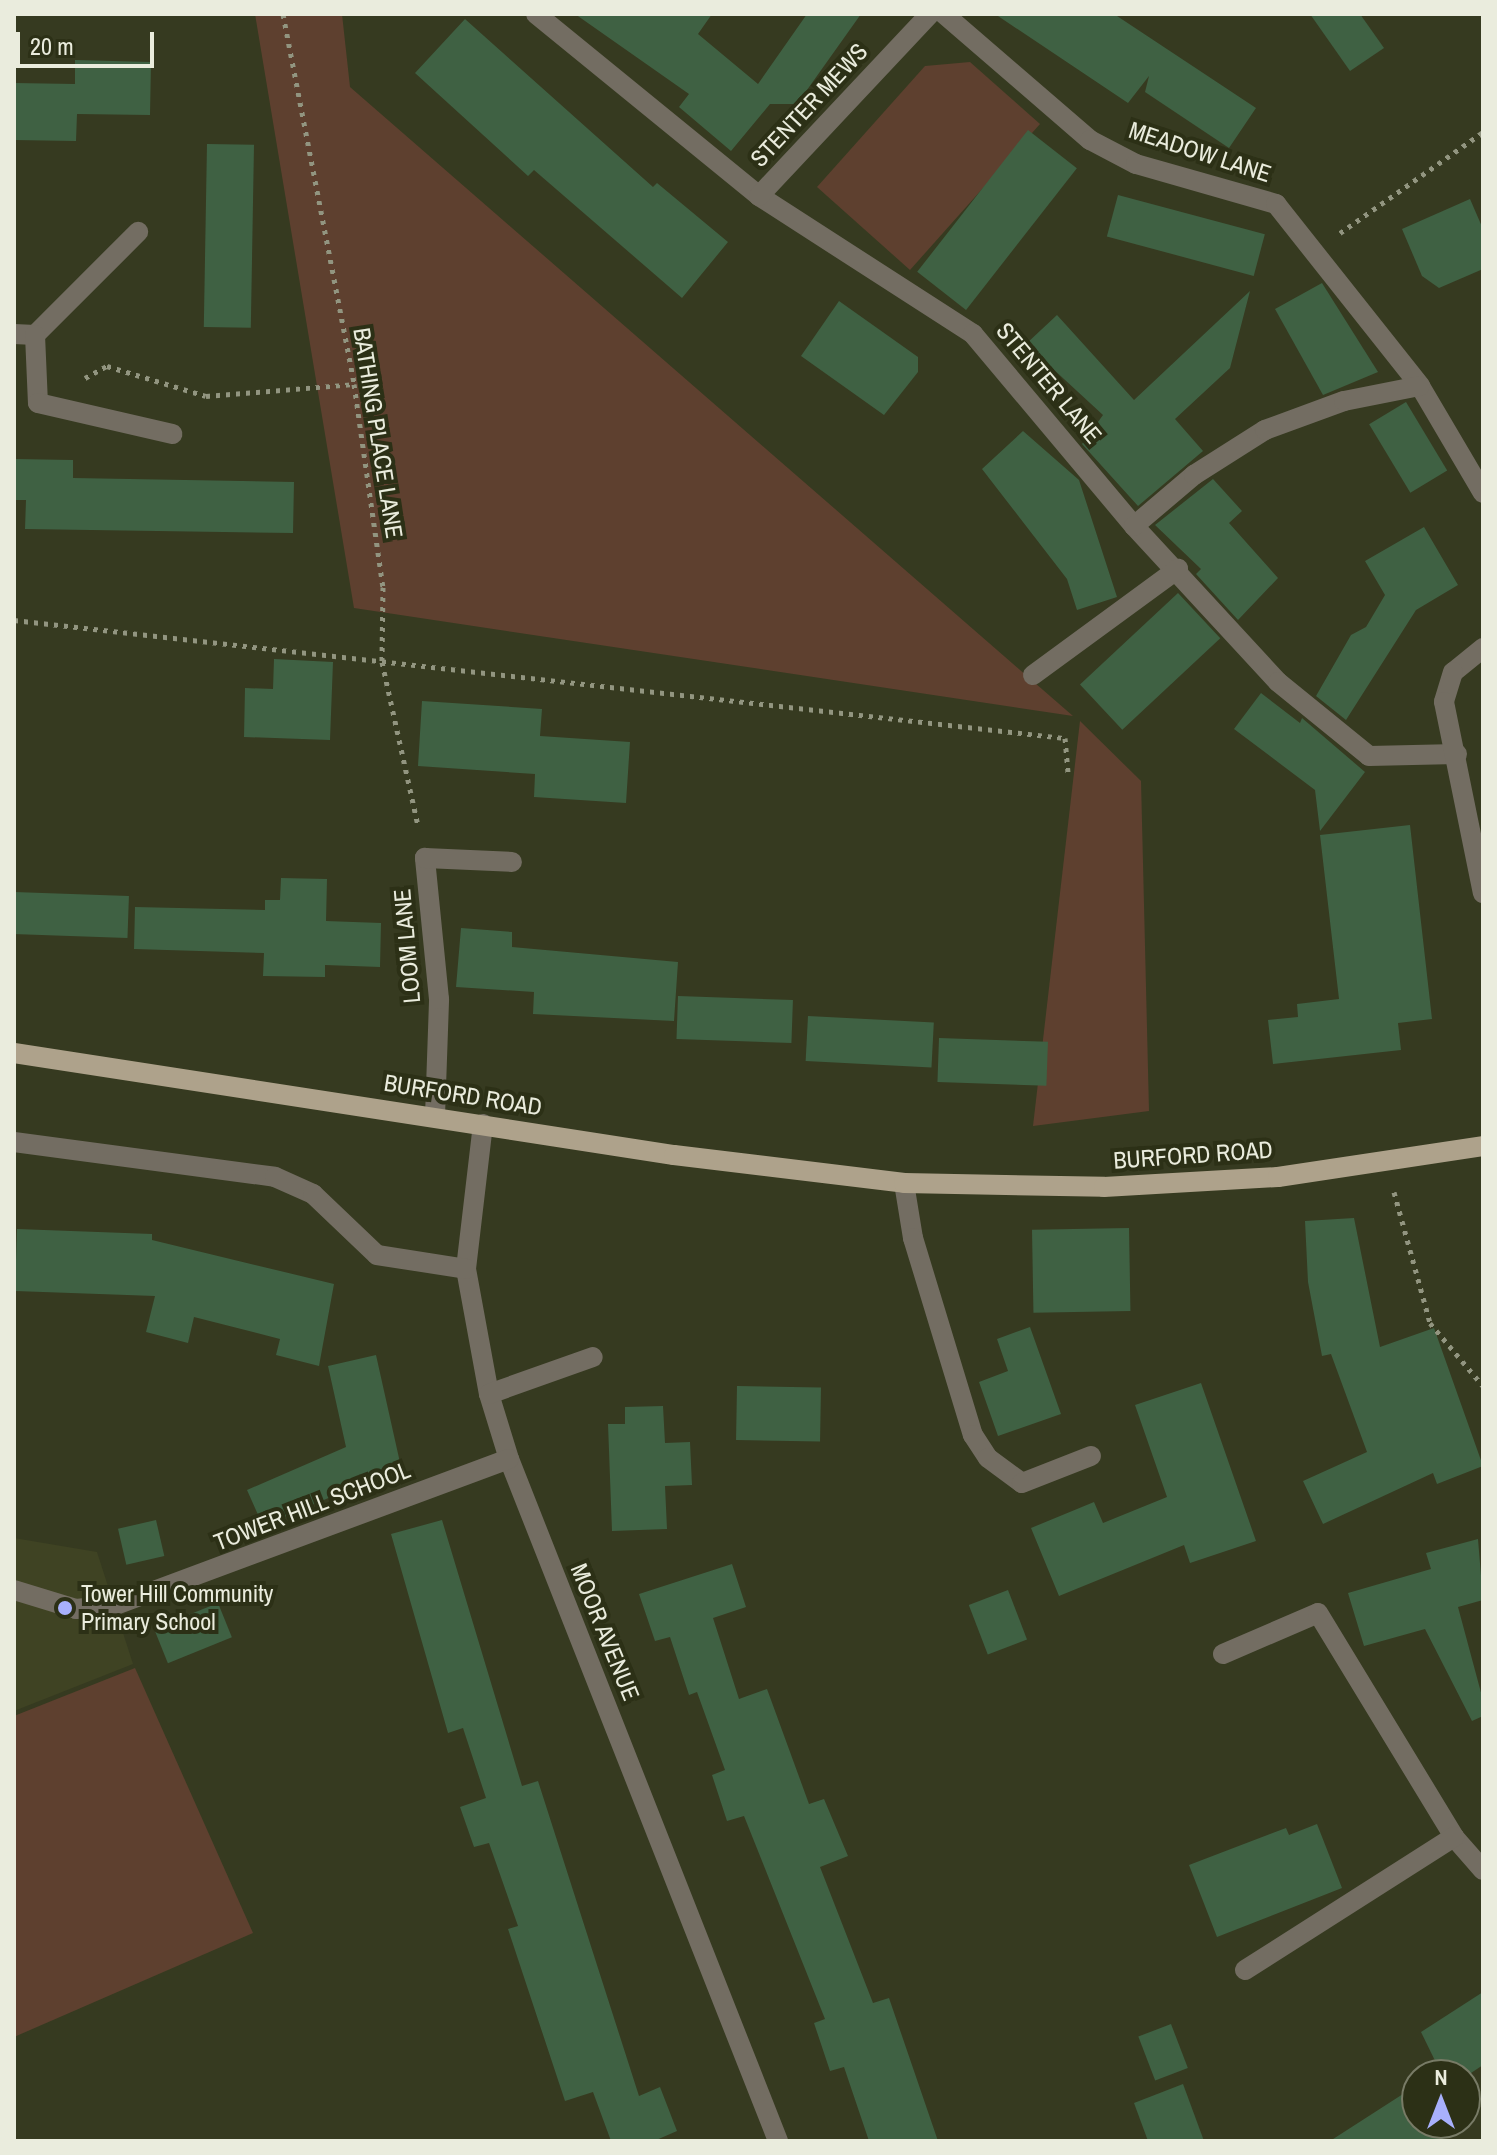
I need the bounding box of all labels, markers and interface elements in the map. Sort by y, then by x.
scale bar [20,16,158,66]
text: 20 m [30,30,74,62]
street label: STENTER MEWS [744,37,874,173]
street label: MEADOW LANE [1125,115,1275,189]
street label: STENTER LANE [990,317,1108,449]
street label: BATHING PLACE LANE [347,326,409,540]
street label: LOOM LANE [388,888,426,1004]
street label: BURFORD ROAD [382,1068,544,1122]
street label: BURFORD ROAD [1112,1135,1274,1175]
street label: TOWER HILL SCHOOL [209,1455,415,1557]
street label: MOOR AVENUE [564,1559,646,1705]
place label: Tower Hill Community Primary School [81,1580,273,1636]
marker: Tower Hill Community Primary School [56,1599,74,1617]
north arrow [1401,2059,1481,2139]
text: N [1434,2062,1448,2092]

